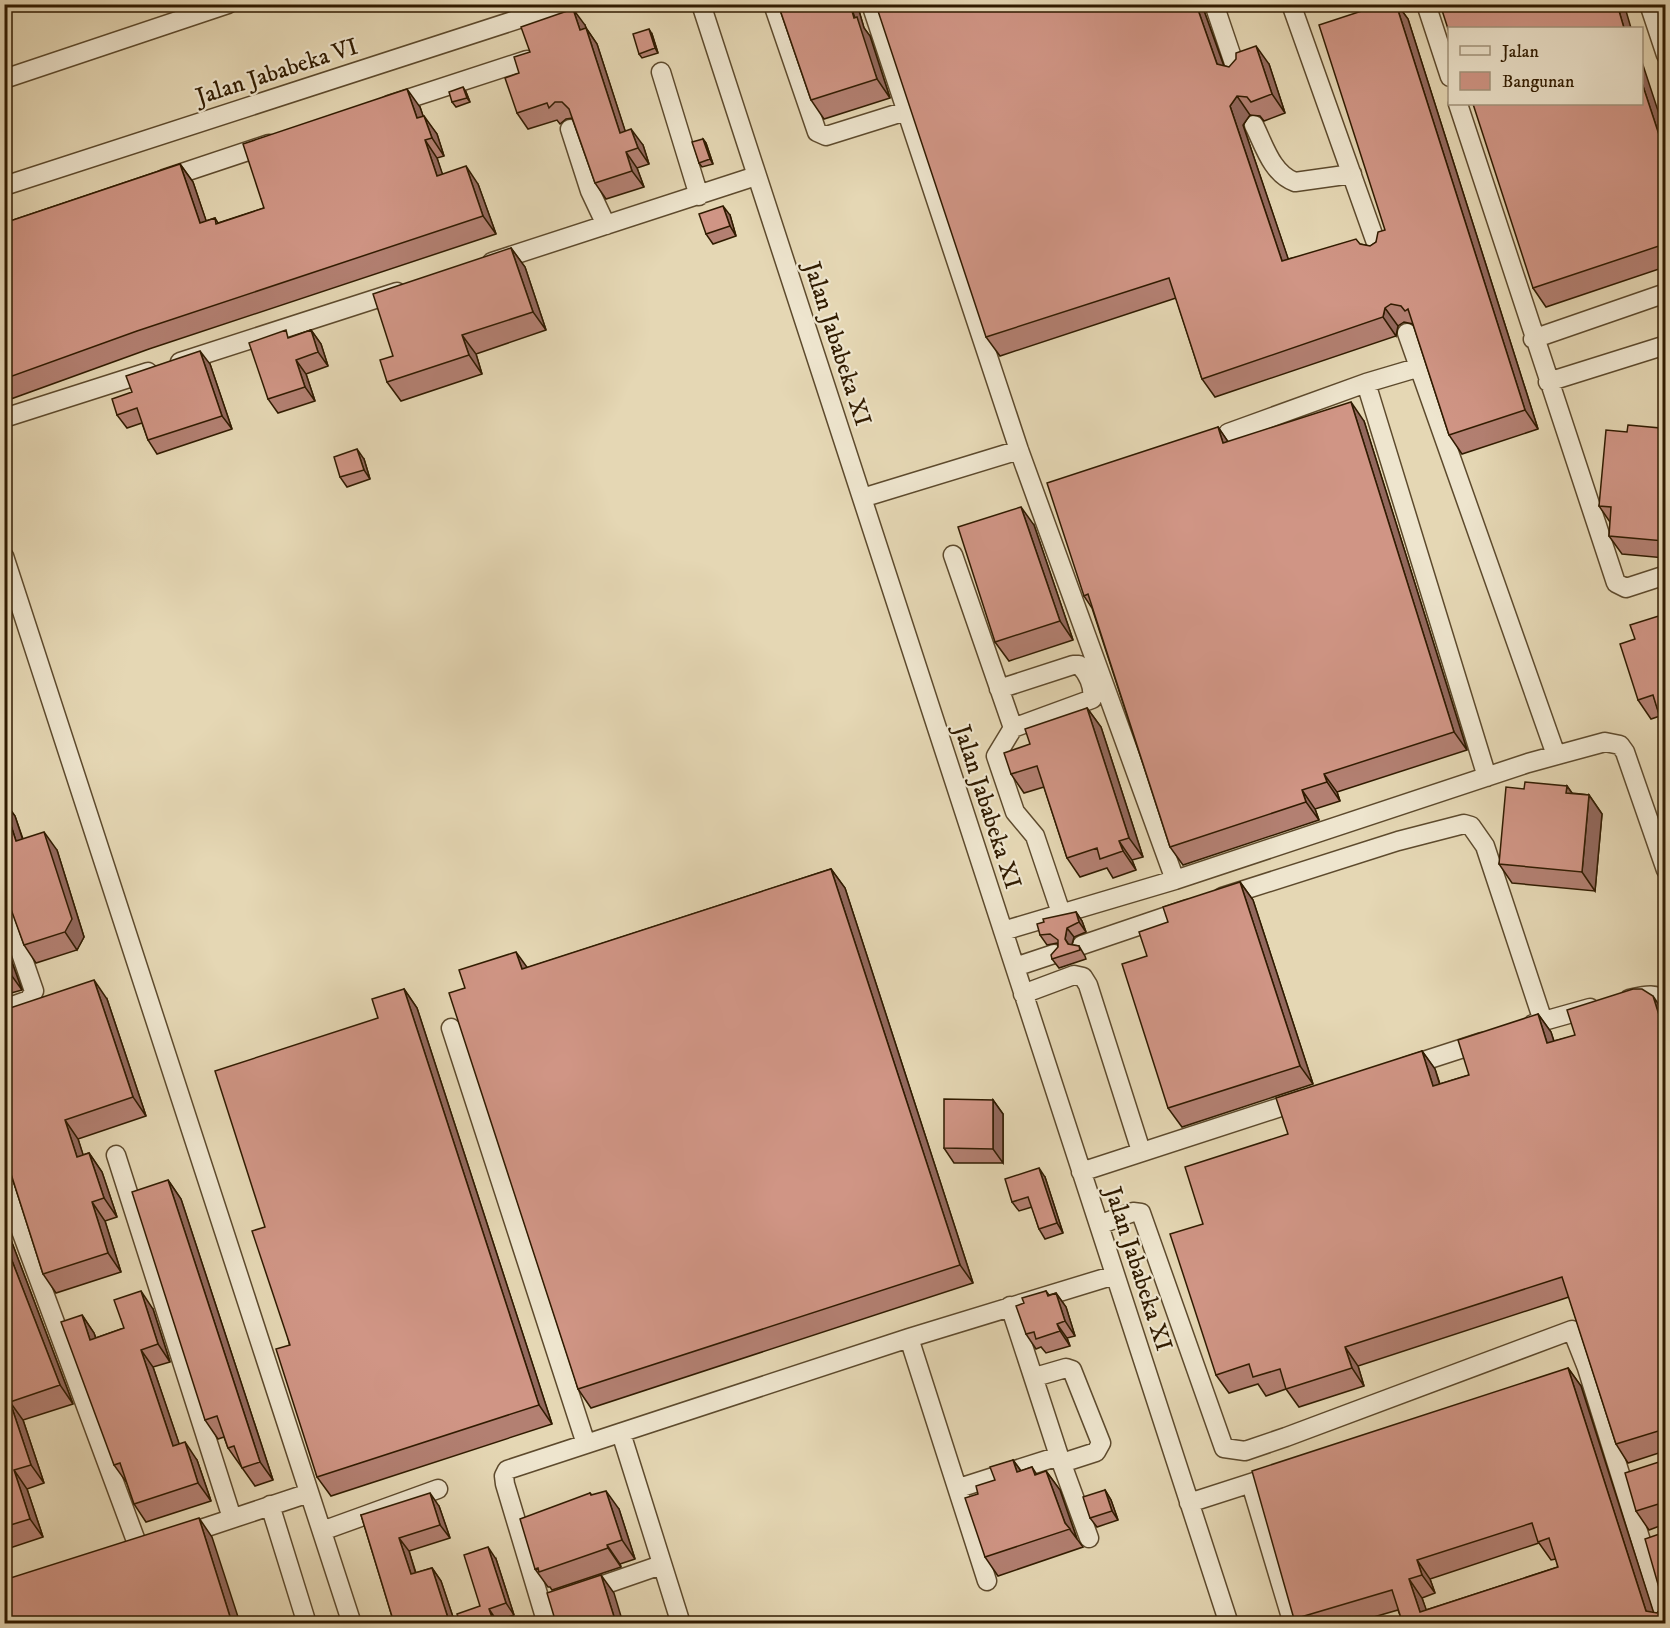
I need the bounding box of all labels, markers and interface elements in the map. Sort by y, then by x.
legend [1448,27,1643,105]
street label: Jalan Jababeka VI [190,32,362,113]
text: Jalan [1500,41,1540,63]
text: Bangunan [1502,71,1575,93]
street label: Jalan Jababeka XI [796,256,878,430]
street label: Jalan Jababeka XI [946,719,1028,893]
street label: Jalan Jababeka XI [1097,1181,1179,1355]

